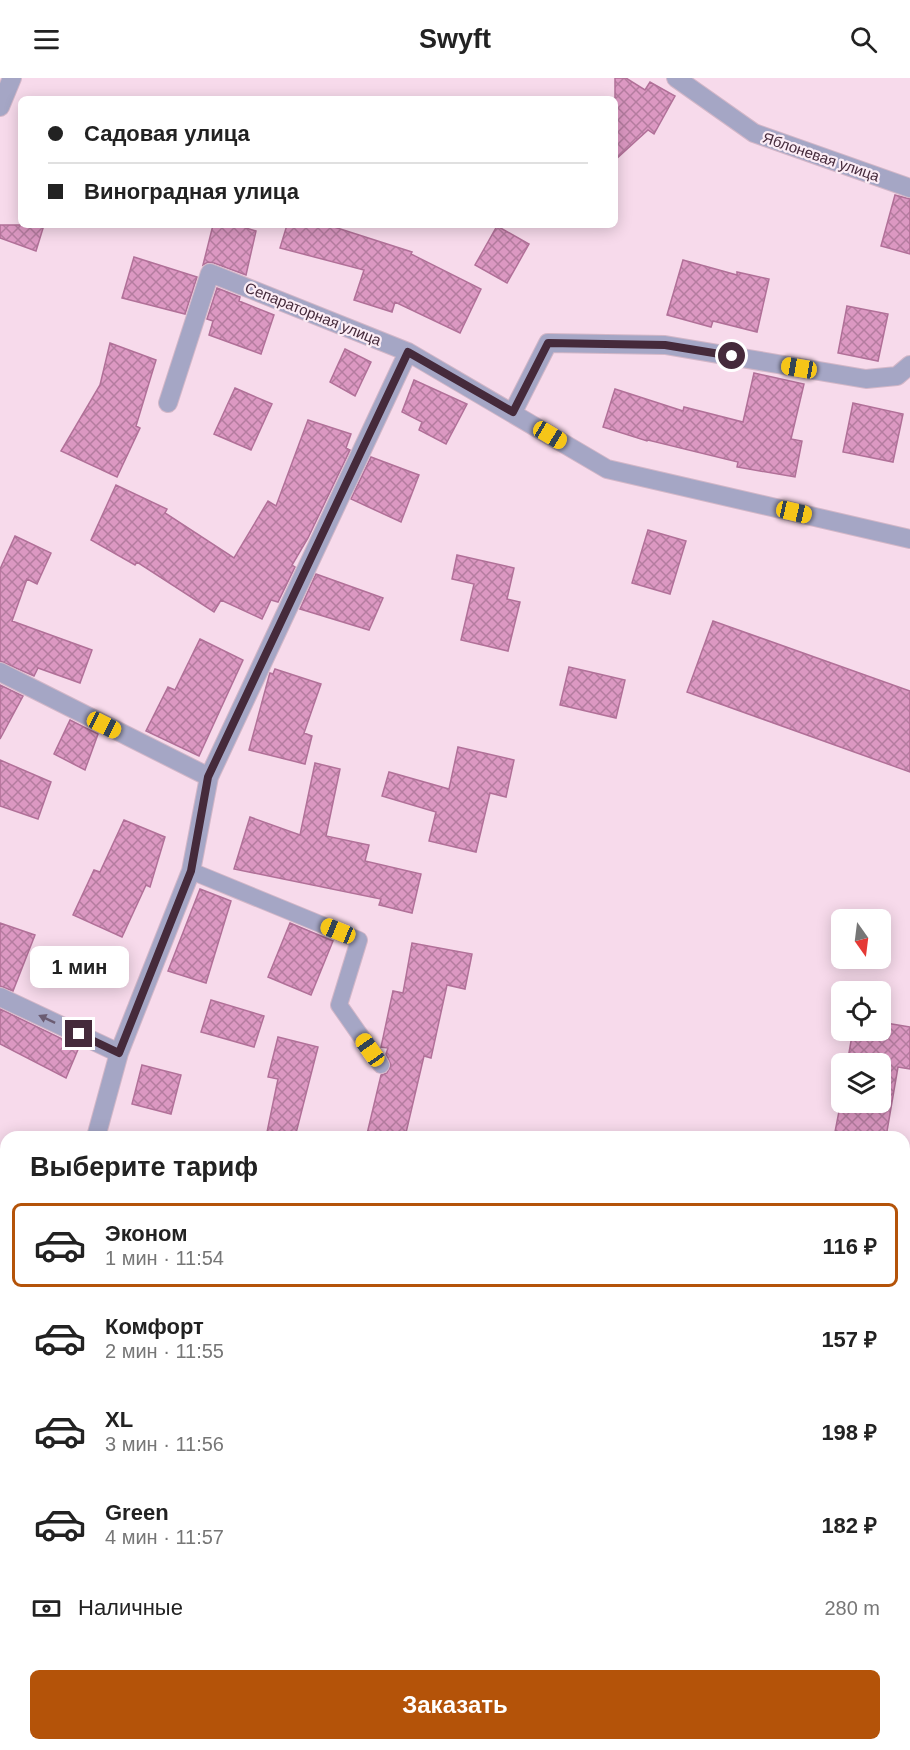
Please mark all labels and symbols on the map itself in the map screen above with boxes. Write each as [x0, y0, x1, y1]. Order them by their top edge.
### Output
street label: Яблоневая улица [761, 129, 882, 185]
street label: Сепараторная улица [243, 278, 384, 349]
route start [718, 342, 745, 369]
car [780, 356, 818, 380]
car [530, 418, 570, 452]
car [774, 499, 814, 525]
car [84, 709, 124, 741]
north arrow [831, 909, 891, 969]
car [318, 916, 358, 946]
callout: 1 мин [29, 947, 128, 989]
one-way arrow [38, 1014, 55, 1023]
route end [65, 1020, 92, 1047]
car [352, 1030, 388, 1070]

